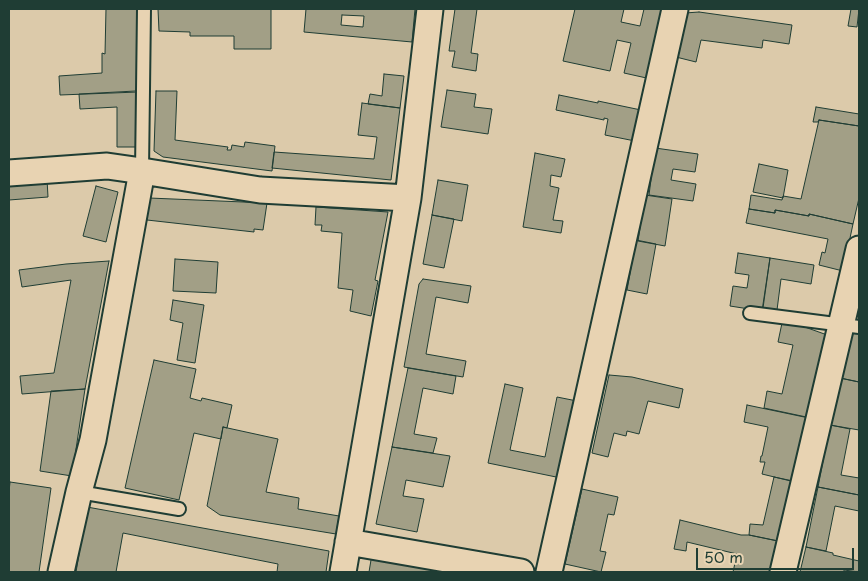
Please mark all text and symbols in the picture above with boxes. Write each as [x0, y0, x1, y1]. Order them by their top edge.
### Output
scale bar [698, 538, 856, 570]
text: 50 m [704, 545, 743, 568]

